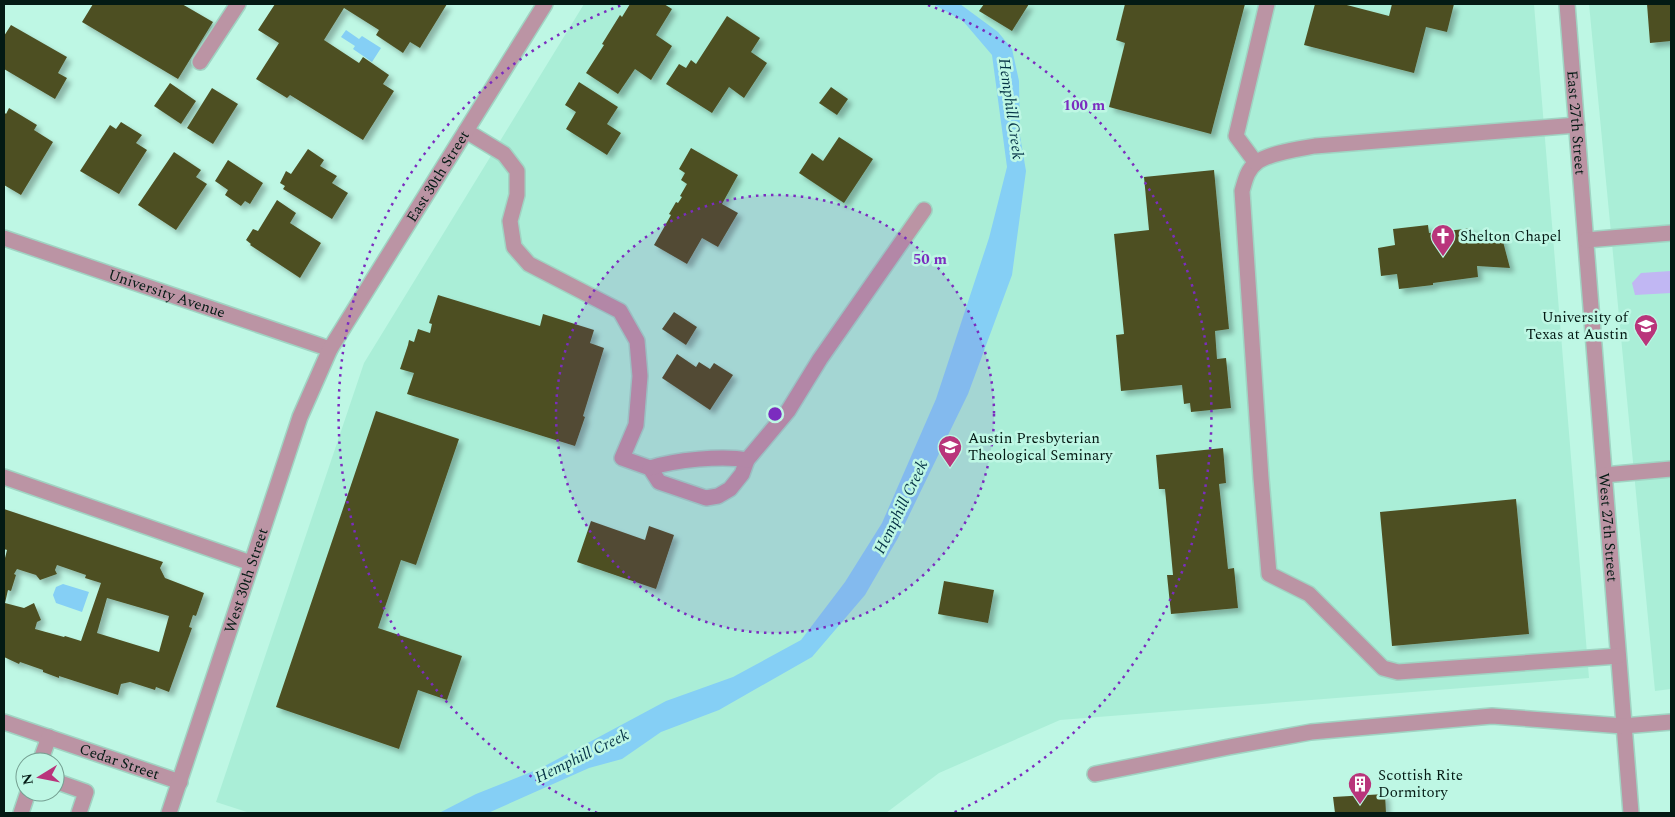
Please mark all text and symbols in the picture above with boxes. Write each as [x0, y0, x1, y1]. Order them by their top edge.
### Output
water label: Hemphill Creek [992, 57, 1030, 162]
street label: East 27th Street [1561, 69, 1592, 176]
text: 100 m [1063, 94, 1106, 117]
street label: East 30th Street [400, 126, 475, 227]
church icon: Shelton Chapel [1430, 223, 1456, 257]
place label: Shelton Chapel [1460, 225, 1561, 248]
text: 50 m [913, 248, 948, 271]
street label: University Avenue [105, 263, 229, 324]
place label: University of Texas at Austin [1526, 306, 1630, 346]
school or university icon: University of Texas at Austin [1633, 313, 1659, 347]
centre of rings [766, 405, 784, 423]
place label: Austin Presbyterian Theological Seminary [968, 427, 1113, 467]
school or university icon: Austin Presbyterian Theological Seminary [937, 434, 963, 468]
water label: Hemphill Creek [868, 455, 934, 558]
street label: West 27th Street [1593, 472, 1624, 583]
street label: West 30th Street [218, 525, 274, 636]
water label: Hemphill Creek [531, 723, 634, 789]
street label: Cedar Street [76, 737, 162, 786]
north arrow [15, 752, 65, 802]
place label: Scottish Rite Dormitory [1378, 764, 1463, 804]
building icon: Scottish Rite Dormitory [1347, 771, 1373, 805]
text: N [16, 772, 39, 787]

